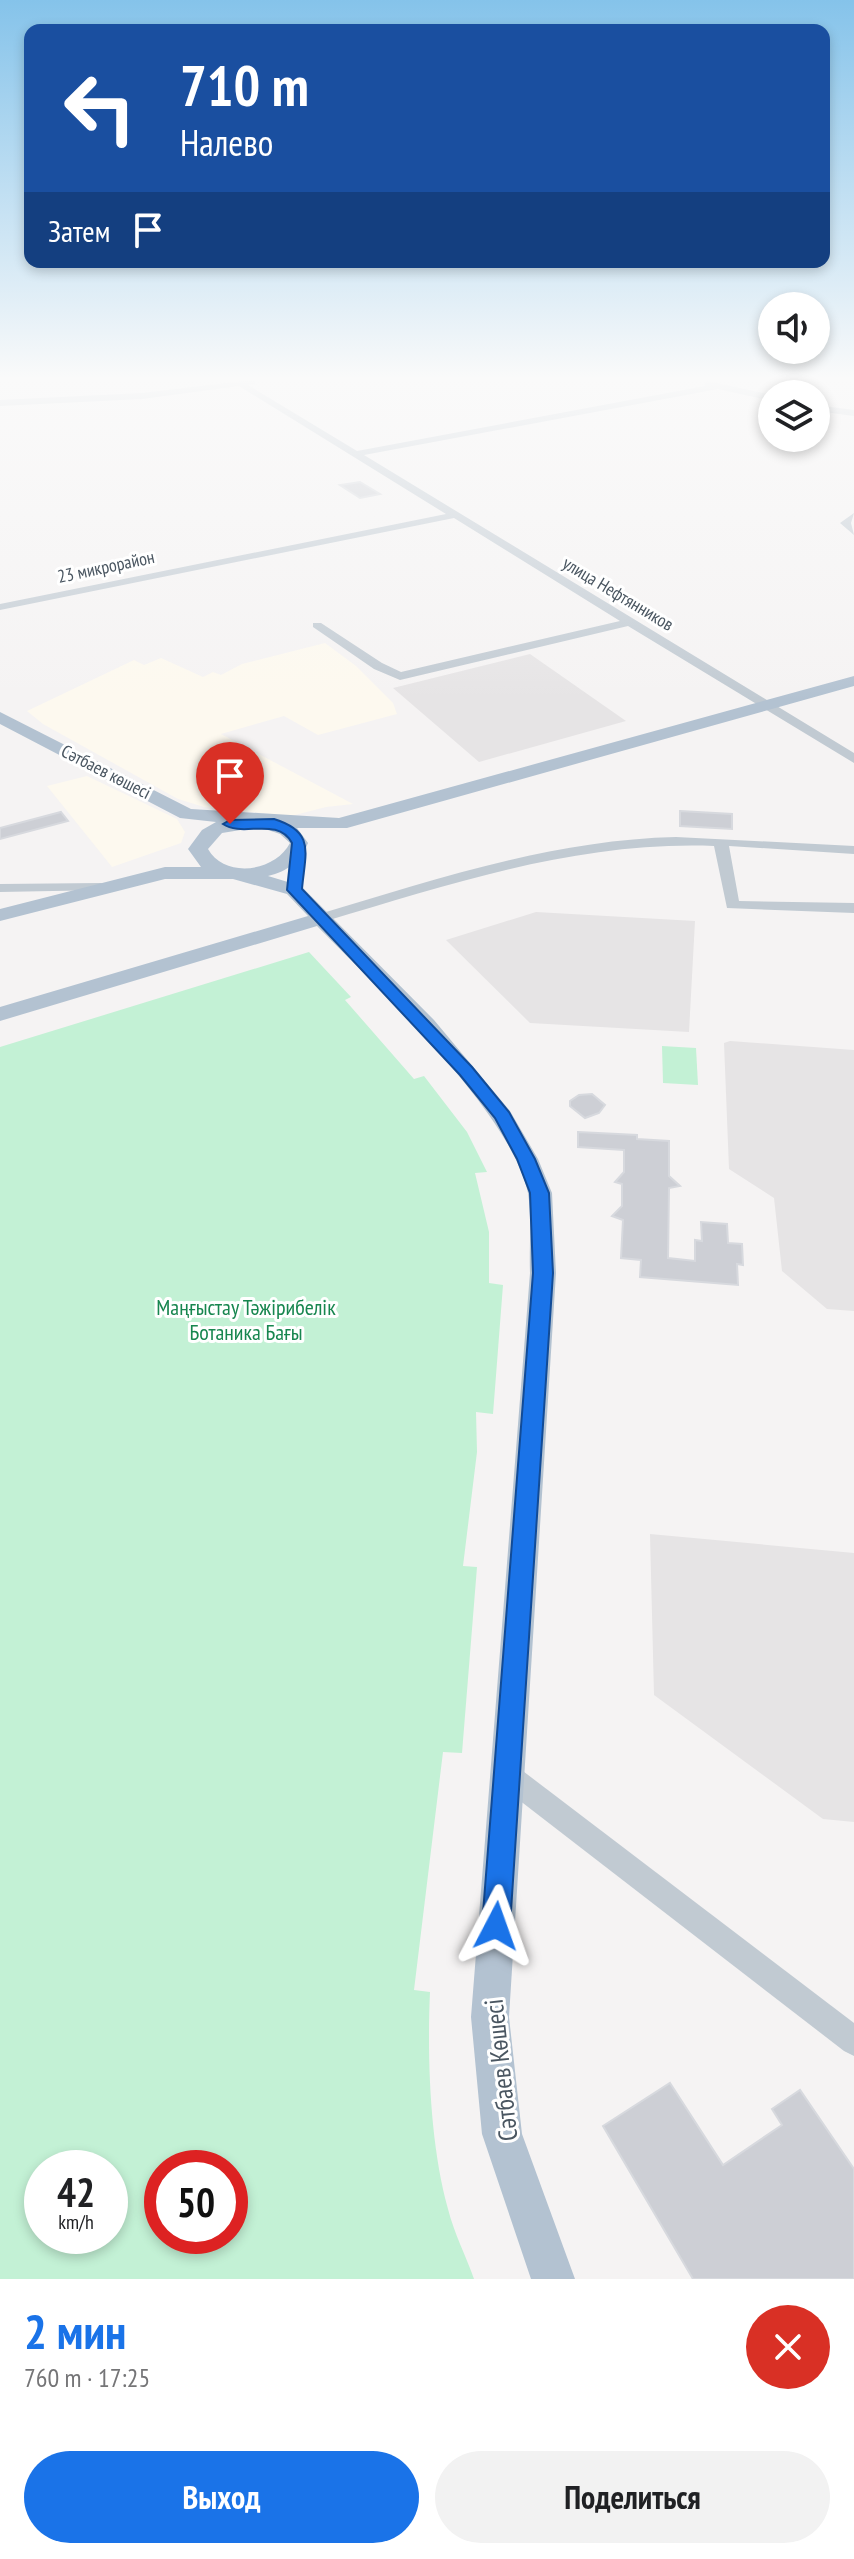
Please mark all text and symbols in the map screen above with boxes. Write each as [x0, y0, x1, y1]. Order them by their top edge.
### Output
text: 710 m [180, 49, 309, 121]
icon: left [48, 56, 152, 160]
text: Налево [180, 119, 273, 166]
icon: arrive [126, 208, 170, 252]
text: Затем [48, 211, 110, 250]
map controls [758, 292, 830, 452]
button: sound [758, 292, 830, 364]
button: layers [758, 380, 830, 452]
street label: 23 микрорайон [55, 545, 156, 588]
street label: улица Нефтянников [559, 551, 678, 636]
street label: Сәтбаев көшесі [58, 739, 155, 804]
pin [196, 742, 264, 824]
icon: arrive [208, 754, 252, 798]
park label: Маңғыстау Тәжірибелік Ботаника Бағы [156, 1293, 336, 1346]
position arrow [454, 1884, 538, 1968]
street label: Сәтбаев Көшесі [477, 1997, 524, 2143]
speed limit sign: 50 [144, 2150, 248, 2254]
text: 42 [57, 2166, 95, 2218]
text: km/h [58, 2209, 94, 2235]
text: 2 мин [24, 2300, 126, 2362]
button: close [746, 2305, 830, 2389]
text: 760 m · 17:25 [24, 2361, 150, 2394]
button: Выход [24, 2451, 419, 2543]
button: Поделиться [435, 2451, 830, 2543]

